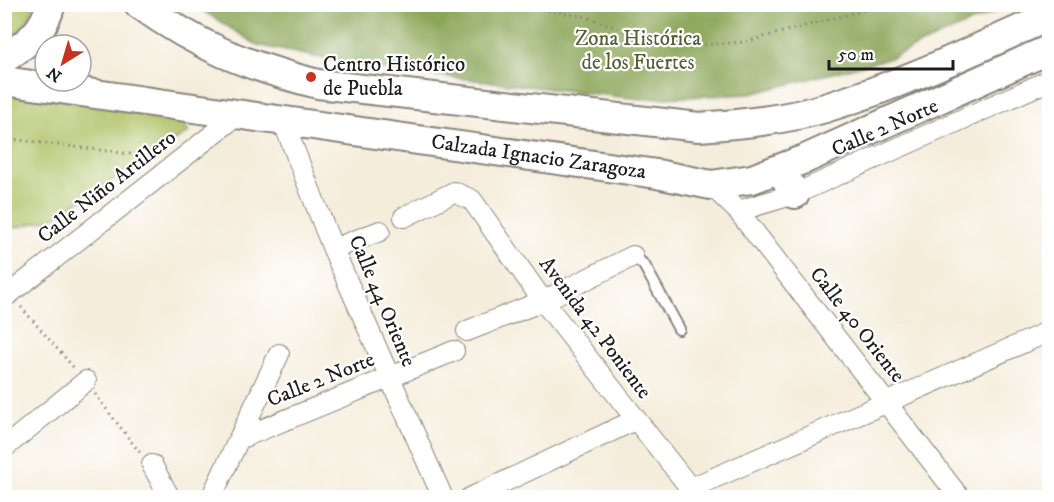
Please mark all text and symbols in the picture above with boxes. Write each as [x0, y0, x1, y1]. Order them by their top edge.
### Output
park label: Zona Histórica de los Fuertes [575, 26, 701, 76]
north arrow [33, 33, 93, 93]
scale bar [829, 33, 954, 71]
text: 50 m [838, 44, 874, 66]
place label: Centro Histórico de Puebla [323, 52, 465, 102]
text: N [43, 62, 66, 86]
marker: Centro Histórico de Puebla [304, 70, 318, 84]
street label: Calle 2 Norte [828, 93, 942, 163]
street label: Calle Niño Artillero [32, 125, 182, 249]
street label: Calzada Ignacio Zaragoza [429, 129, 648, 185]
street label: Calle 44 Oriente [343, 231, 422, 371]
street label: Avenida 42 Poniente [533, 252, 657, 405]
street label: Calle 40 Oriente [804, 262, 910, 388]
street label: Calle 2 Norte [263, 347, 379, 413]

